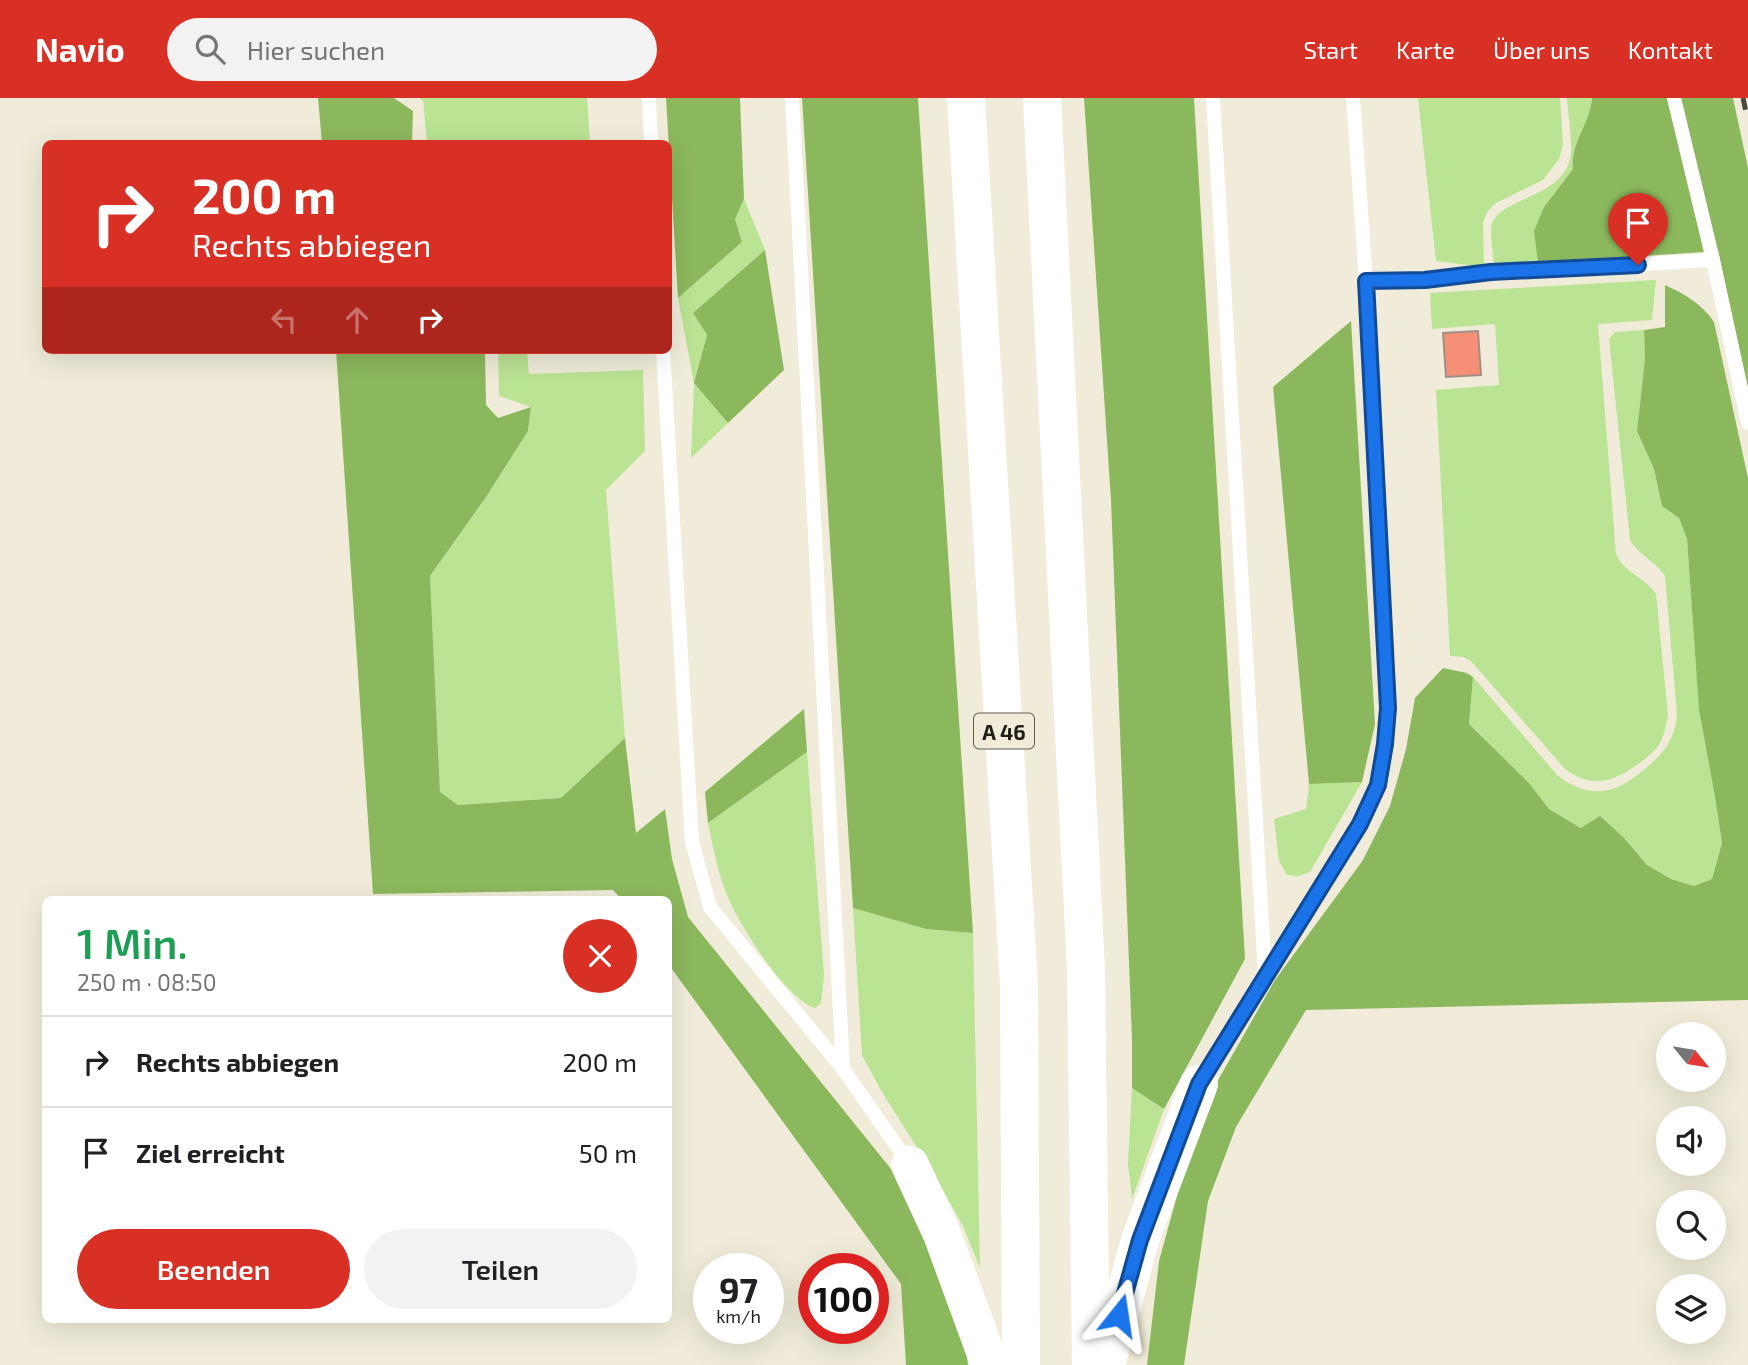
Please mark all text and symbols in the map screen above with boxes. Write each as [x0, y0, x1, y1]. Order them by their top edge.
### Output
search box [167, 18, 657, 81]
text: Navio [35, 29, 125, 69]
icon: search [191, 30, 229, 68]
text: Hier suchen [247, 34, 385, 65]
text: Start [1304, 35, 1358, 64]
text: Karte [1396, 35, 1455, 64]
text: Über uns [1493, 35, 1590, 64]
text: Kontakt [1628, 35, 1713, 64]
text: 200 m [192, 165, 336, 224]
icon: right [77, 168, 168, 259]
pin [1608, 193, 1668, 265]
icon: arrive [1619, 204, 1657, 242]
text: Rechts abbiegen [192, 225, 431, 263]
icon: left [265, 301, 303, 339]
icon: ahead [338, 301, 376, 339]
icon: right [411, 301, 449, 339]
road number: A 46 [974, 714, 1034, 748]
text: 1 Min. [77, 917, 188, 967]
button: close [563, 919, 637, 993]
text: 250 m · 08:50 [77, 968, 217, 996]
north arrow [1656, 1022, 1726, 1092]
map controls [1656, 1022, 1726, 1344]
icon: right [77, 1043, 115, 1081]
text: Rechts abbiegen [136, 1046, 339, 1077]
text: 200 m [562, 1046, 637, 1077]
button: sound [1656, 1106, 1726, 1176]
icon: arrive [77, 1134, 115, 1172]
text: Ziel erreicht [136, 1137, 285, 1168]
text: 50 m [579, 1137, 637, 1168]
button: search [1656, 1190, 1726, 1260]
button: Beenden [77, 1229, 350, 1309]
button: Teilen [364, 1229, 637, 1309]
speed limit sign: 100 [798, 1253, 889, 1344]
text: 97 [719, 1268, 758, 1310]
button: layers [1656, 1274, 1726, 1344]
position arrow [1082, 1278, 1156, 1352]
text: km/h [716, 1305, 761, 1327]

